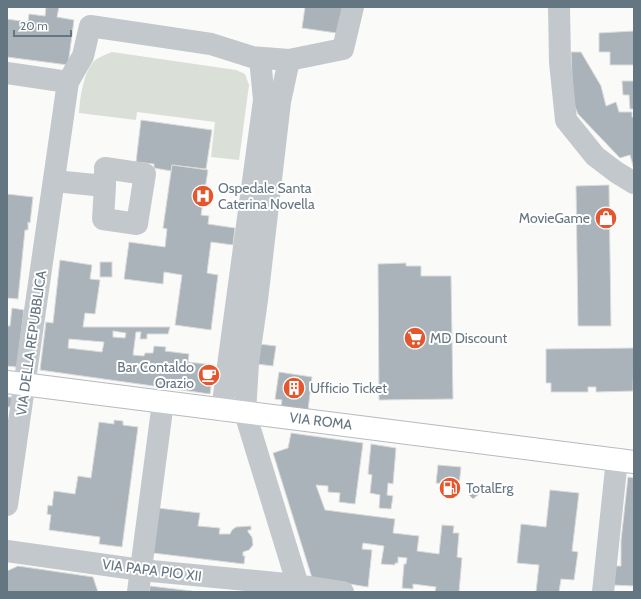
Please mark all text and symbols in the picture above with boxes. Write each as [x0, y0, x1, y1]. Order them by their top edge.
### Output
scale bar [14, 12, 71, 38]
text: 20 m [20, 18, 48, 33]
place label: Ospedale Santa Caterina Novella [218, 179, 315, 213]
hospital icon: Ospedale Santa Caterina Novella [190, 183, 216, 209]
shop icon: MovieGame [593, 205, 619, 231]
place label: MovieGame [519, 209, 590, 227]
street label: VIA DELLA REPUBBLICA [12, 269, 50, 417]
supermarket icon: MD Discount [402, 325, 428, 351]
place label: MD Discount [430, 329, 507, 347]
place label: Bar Contaldo Orazio [117, 358, 194, 392]
cafe icon: Bar Contaldo Orazio [196, 362, 222, 388]
building icon: Ufficio Ticket [281, 375, 307, 401]
place label: Ufficio Ticket [310, 379, 387, 397]
street label: VIA ROMA [289, 408, 354, 434]
fuel station icon: TotalErg [437, 475, 463, 501]
place label: TotalErg [466, 479, 514, 497]
street label: VIA PAPA PIO XII [101, 555, 203, 585]

